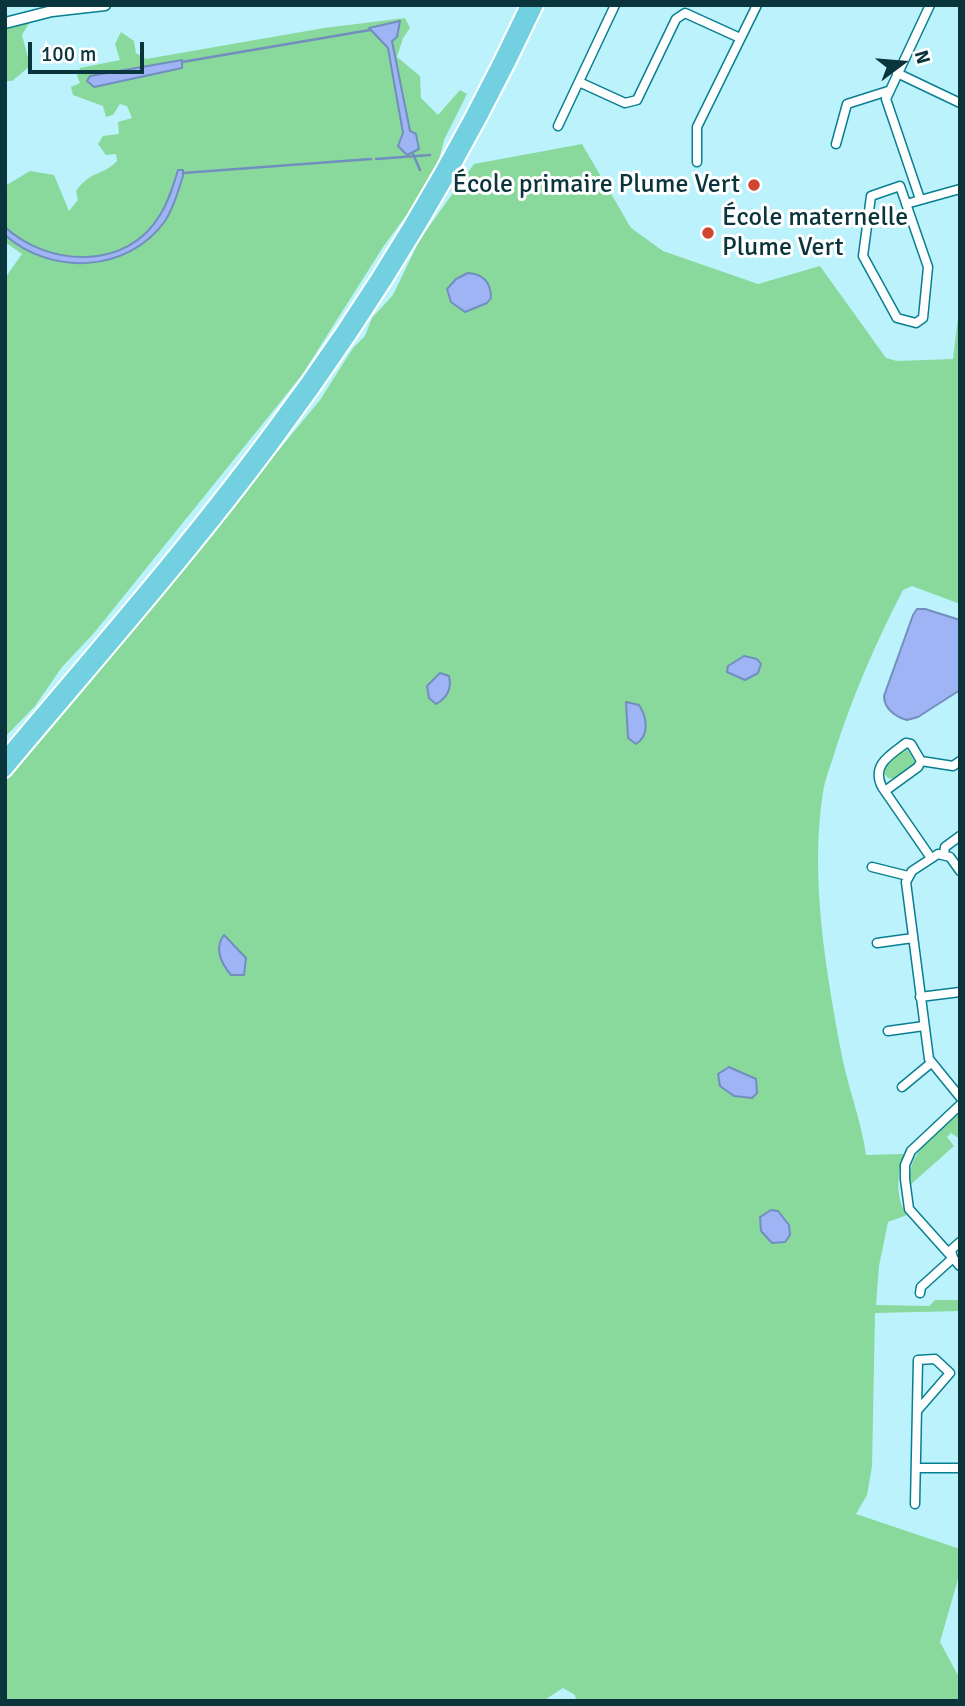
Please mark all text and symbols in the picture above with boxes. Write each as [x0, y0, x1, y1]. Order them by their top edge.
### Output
scale bar [32, 28, 147, 72]
north arrow [867, 28, 937, 98]
text: 100 m [41, 41, 96, 67]
text: N [909, 48, 936, 67]
place label: École primaire Plume Vert [453, 169, 740, 201]
marker: École primaire Plume Vert [746, 177, 762, 193]
place label: École maternelle Plume Vert [722, 202, 908, 264]
marker: École maternelle Plume Vert [700, 225, 716, 241]

